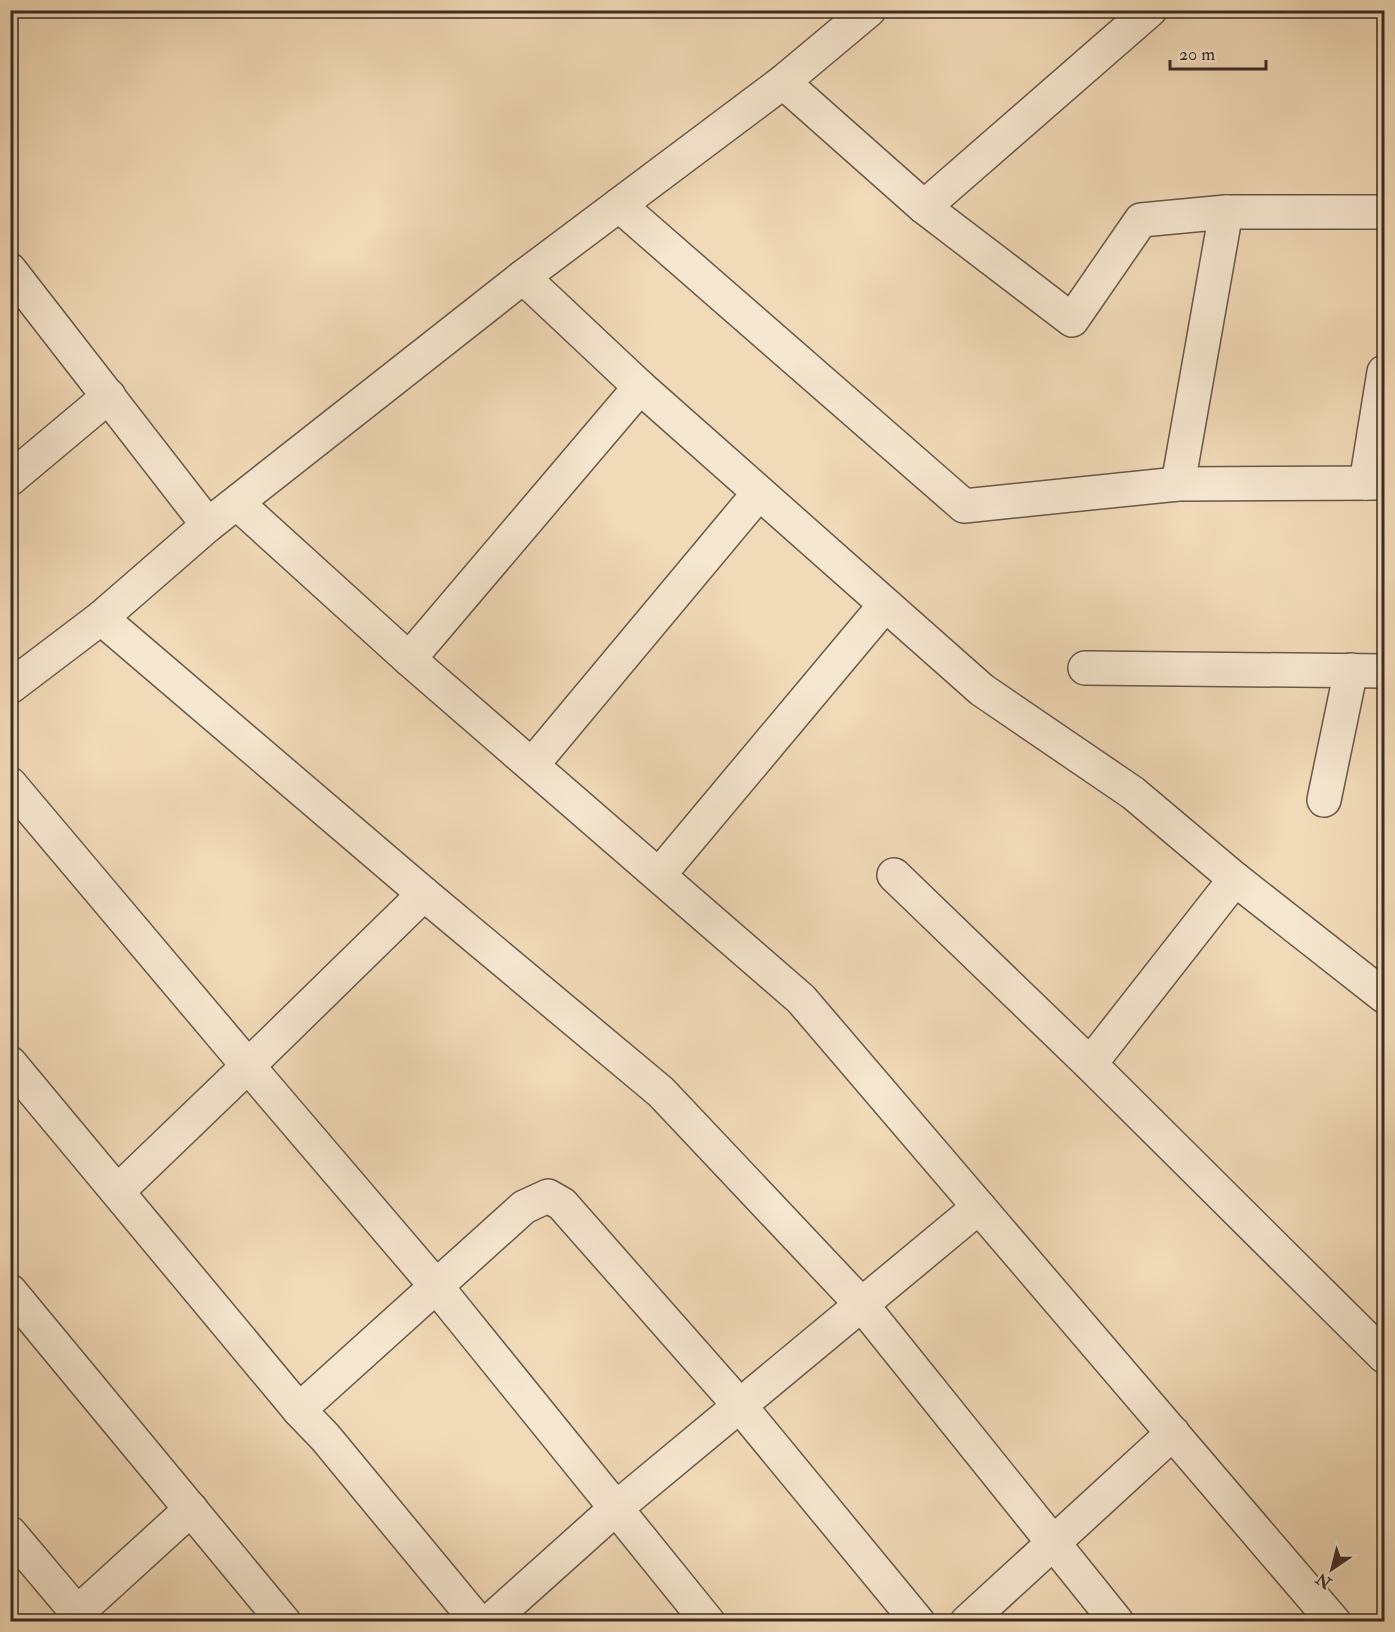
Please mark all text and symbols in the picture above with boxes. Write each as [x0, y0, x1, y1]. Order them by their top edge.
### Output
scale bar [1170, 33, 1266, 71]
text: 20 m [1179, 43, 1215, 66]
north arrow [1302, 1539, 1362, 1599]
text: N [1312, 1568, 1336, 1593]

